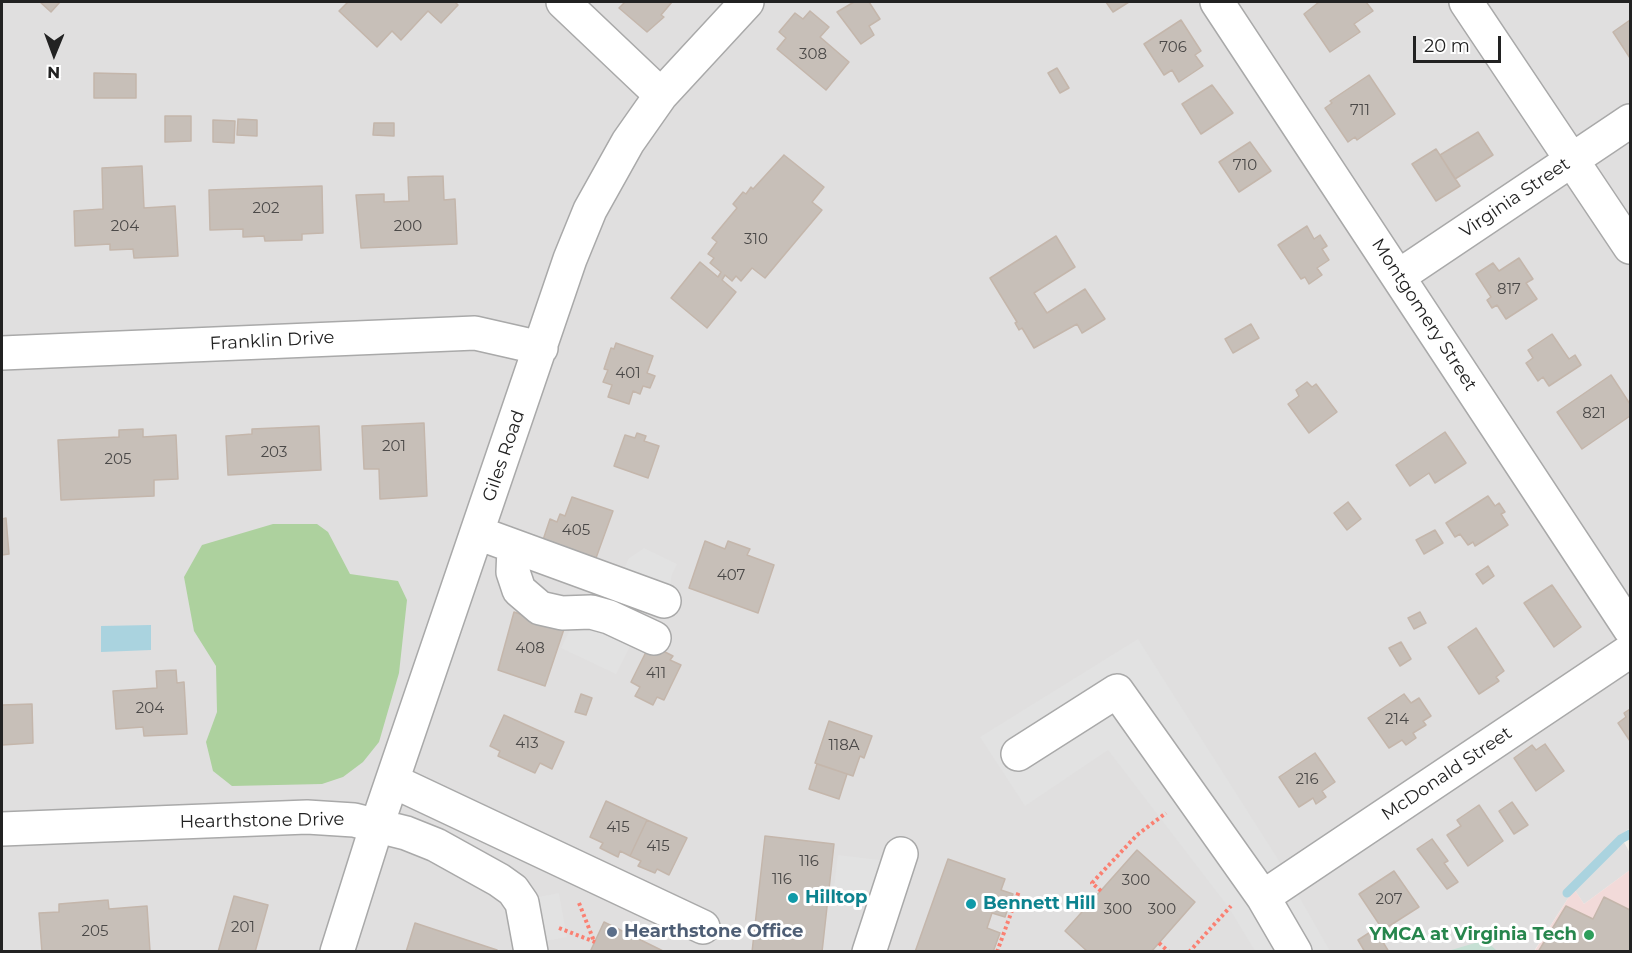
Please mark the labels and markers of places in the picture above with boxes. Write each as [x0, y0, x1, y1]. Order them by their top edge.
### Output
place label: Hilltop [805, 887, 868, 909]
marker: Hilltop [786, 891, 800, 905]
place label: Bennett Hill [983, 893, 1096, 915]
marker: Bennett Hill [964, 897, 978, 911]
place label: Hearthstone Office [624, 921, 803, 943]
place label: YMCA at Virginia Tech [1369, 924, 1577, 946]
marker: Hearthstone Office [605, 925, 619, 939]
marker: YMCA at Virginia Tech [1582, 928, 1596, 942]

